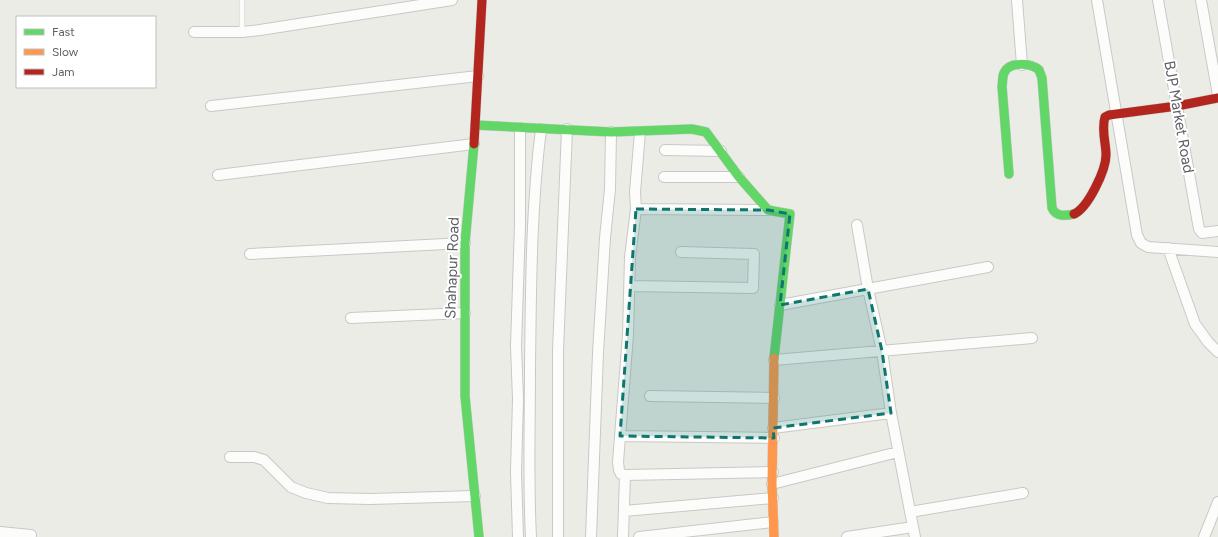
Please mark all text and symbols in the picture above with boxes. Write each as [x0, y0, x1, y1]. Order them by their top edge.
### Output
legend [16, 16, 156, 88]
text: Fast [52, 25, 75, 39]
text: Slow [52, 45, 79, 59]
street label: BJP Market Road [1160, 59, 1198, 175]
text: Jam [52, 65, 75, 79]
street label: Shahapur Road [441, 217, 463, 319]

